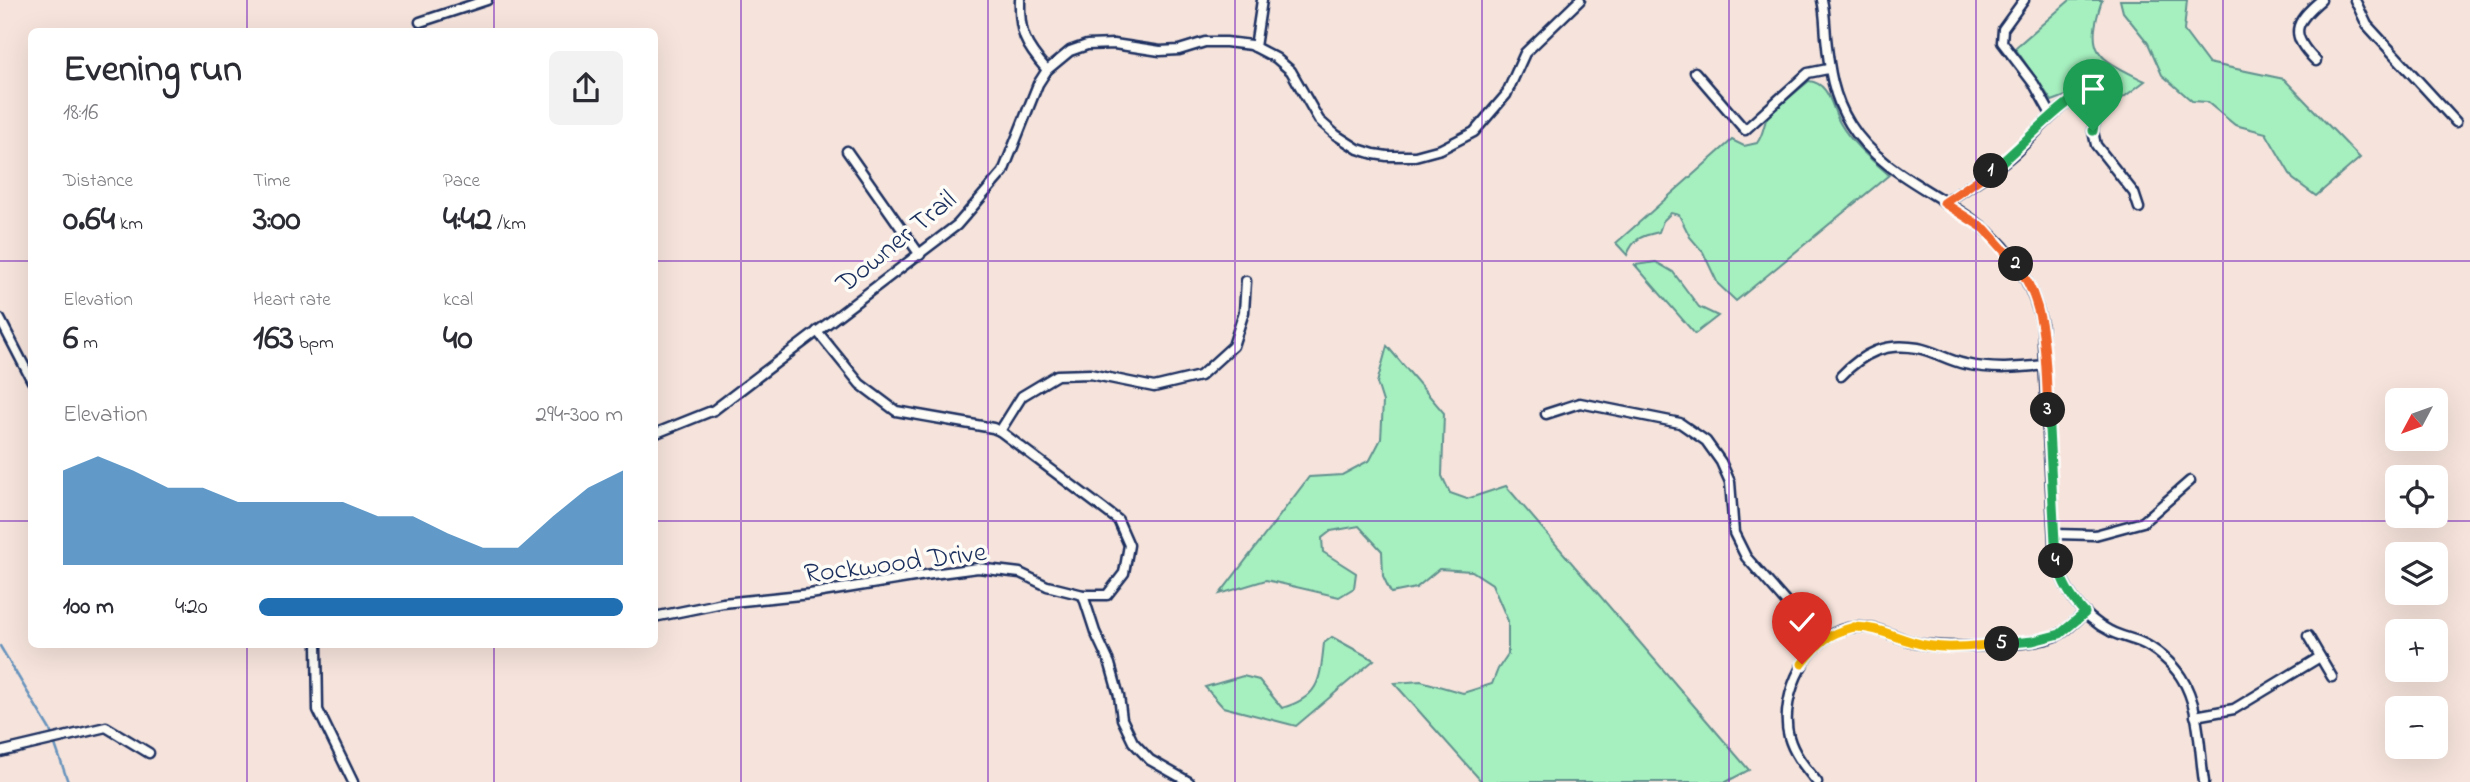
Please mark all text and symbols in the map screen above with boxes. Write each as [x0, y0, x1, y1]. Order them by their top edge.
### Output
text: Evening run [63, 43, 242, 99]
button: share [549, 51, 623, 125]
pin [2063, 59, 2123, 131]
icon: arrive [2074, 70, 2112, 108]
text: 18:16 [63, 97, 98, 130]
pin: 1 [1974, 154, 2008, 188]
text: 1 [1987, 157, 1994, 184]
text: Distance [63, 168, 133, 195]
text: Time [253, 168, 291, 195]
text: Pace [443, 168, 480, 195]
street label: Downer Trail [827, 181, 966, 305]
text: 0.64 [63, 195, 115, 246]
text: 3:00 [253, 195, 301, 246]
text: 4:42 [443, 195, 492, 246]
text: km [115, 211, 143, 238]
text: /km [492, 211, 526, 238]
pin: 2 [1998, 246, 2034, 282]
text: 2 [2011, 250, 2020, 277]
text: Elevation [63, 287, 133, 314]
text: Heart rate [253, 287, 331, 314]
text: kcal [443, 287, 473, 314]
text: 6 [63, 314, 78, 365]
text: 163 [253, 314, 294, 365]
text: 40 [443, 314, 473, 365]
text: m [78, 330, 98, 357]
text: bpm [294, 330, 334, 357]
north arrow [2385, 388, 2448, 452]
map controls [2385, 388, 2448, 759]
pin: 3 [2030, 392, 2066, 428]
text: 3 [2044, 396, 2051, 423]
text: Elevation [63, 399, 148, 432]
text: 294–300 m [536, 399, 623, 432]
button: locate [2385, 465, 2448, 528]
street label: Rockwood Drive [802, 533, 989, 596]
button: layers [2385, 542, 2448, 605]
pin: 4 [2038, 544, 2074, 578]
text: 4 [2052, 547, 2059, 574]
text: 100 m [63, 591, 114, 624]
text: 4:20 [175, 591, 208, 624]
pin [1772, 592, 1832, 664]
icon: check [1783, 603, 1821, 641]
button: + [2385, 619, 2448, 682]
pin: 5 [1984, 626, 2020, 662]
text: 5 [1996, 630, 2007, 657]
button: − [2385, 696, 2448, 759]

